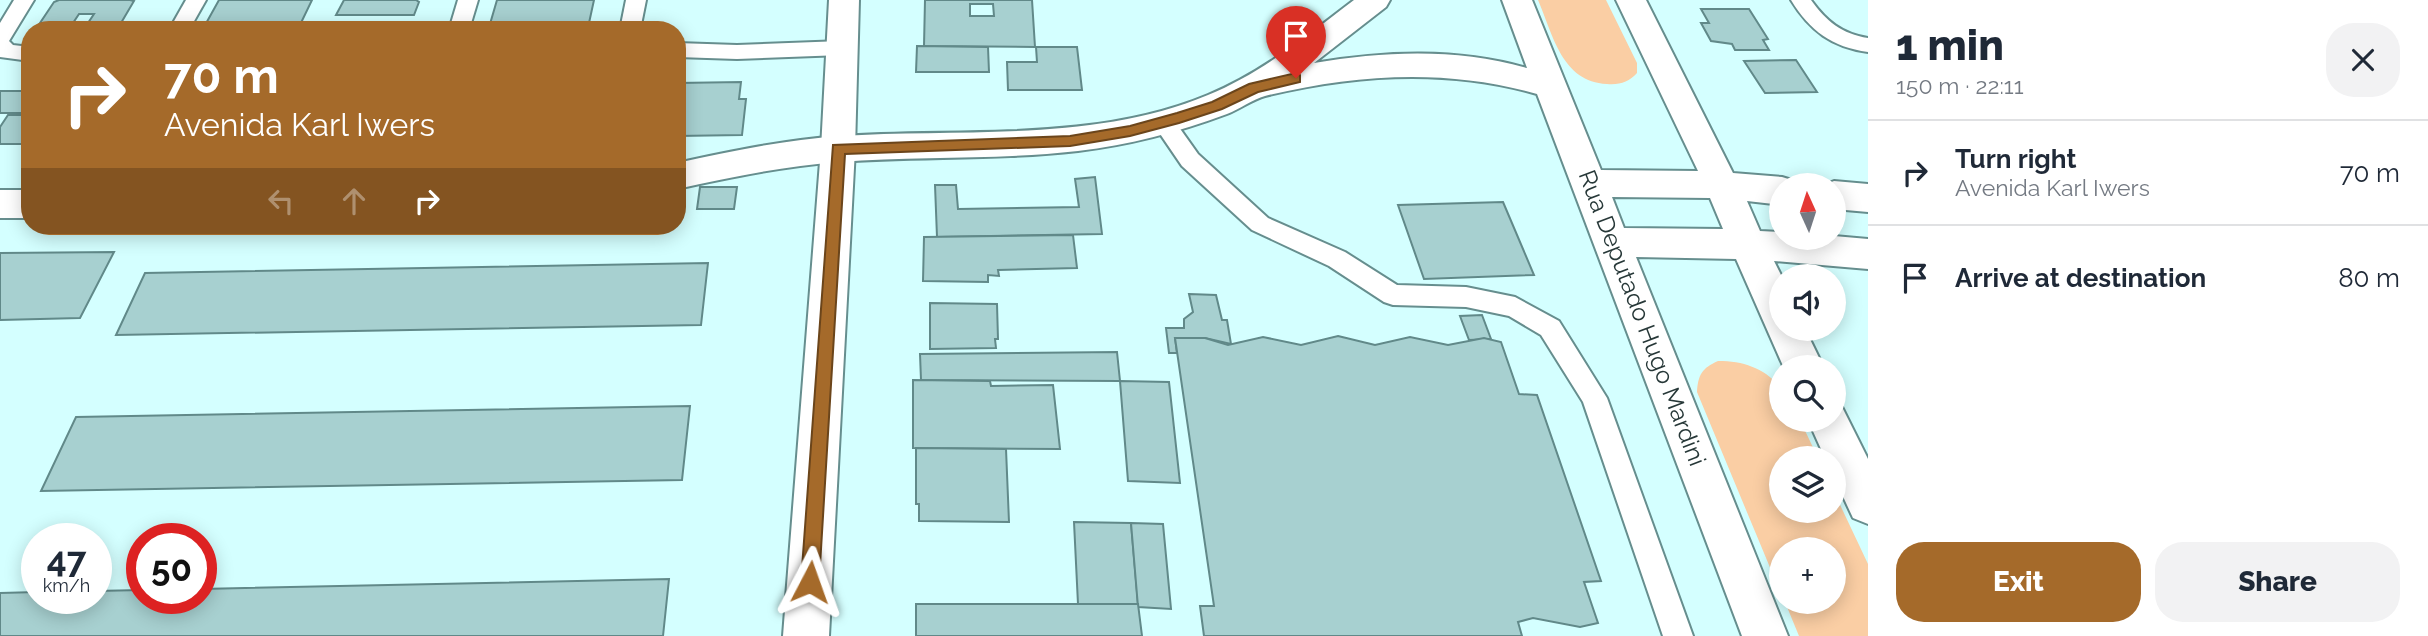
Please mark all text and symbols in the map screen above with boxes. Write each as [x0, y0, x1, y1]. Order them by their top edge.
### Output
pin [1266, 6, 1326, 78]
icon: arrive [1277, 17, 1315, 55]
text: 1 min [1896, 21, 2004, 70]
button: close [2326, 23, 2400, 97]
text: 70 m [164, 47, 279, 104]
icon: right [49, 49, 140, 140]
text: 150 m · 22:11 [1896, 72, 2024, 99]
text: Avenida Karl Iwers [164, 106, 435, 143]
text: Turn right [1955, 144, 2076, 174]
icon: right [1896, 154, 1934, 192]
text: 70 m [2340, 158, 2400, 188]
street label: Rua Deputado Hugo Mardini [1573, 166, 1712, 470]
north arrow [1769, 173, 1846, 250]
map controls [1769, 173, 1846, 614]
text: Avenida Karl Iwers [1955, 174, 2150, 201]
icon: left [262, 182, 300, 220]
icon: ahead [335, 182, 373, 220]
icon: right [408, 182, 446, 220]
icon: arrive [1896, 259, 1934, 297]
text: Arrive at destination [1955, 263, 2206, 293]
text: 80 m [2338, 263, 2400, 293]
button: sound [1769, 264, 1846, 341]
button: search [1769, 355, 1846, 432]
button: layers [1769, 446, 1846, 523]
speed limit sign: 50 [126, 523, 217, 614]
button: + [1769, 537, 1846, 614]
text: 47 [47, 539, 86, 580]
button: Exit [1896, 542, 2141, 622]
button: Share [2155, 542, 2400, 622]
position arrow [773, 545, 847, 619]
text: km/h [43, 575, 90, 596]

